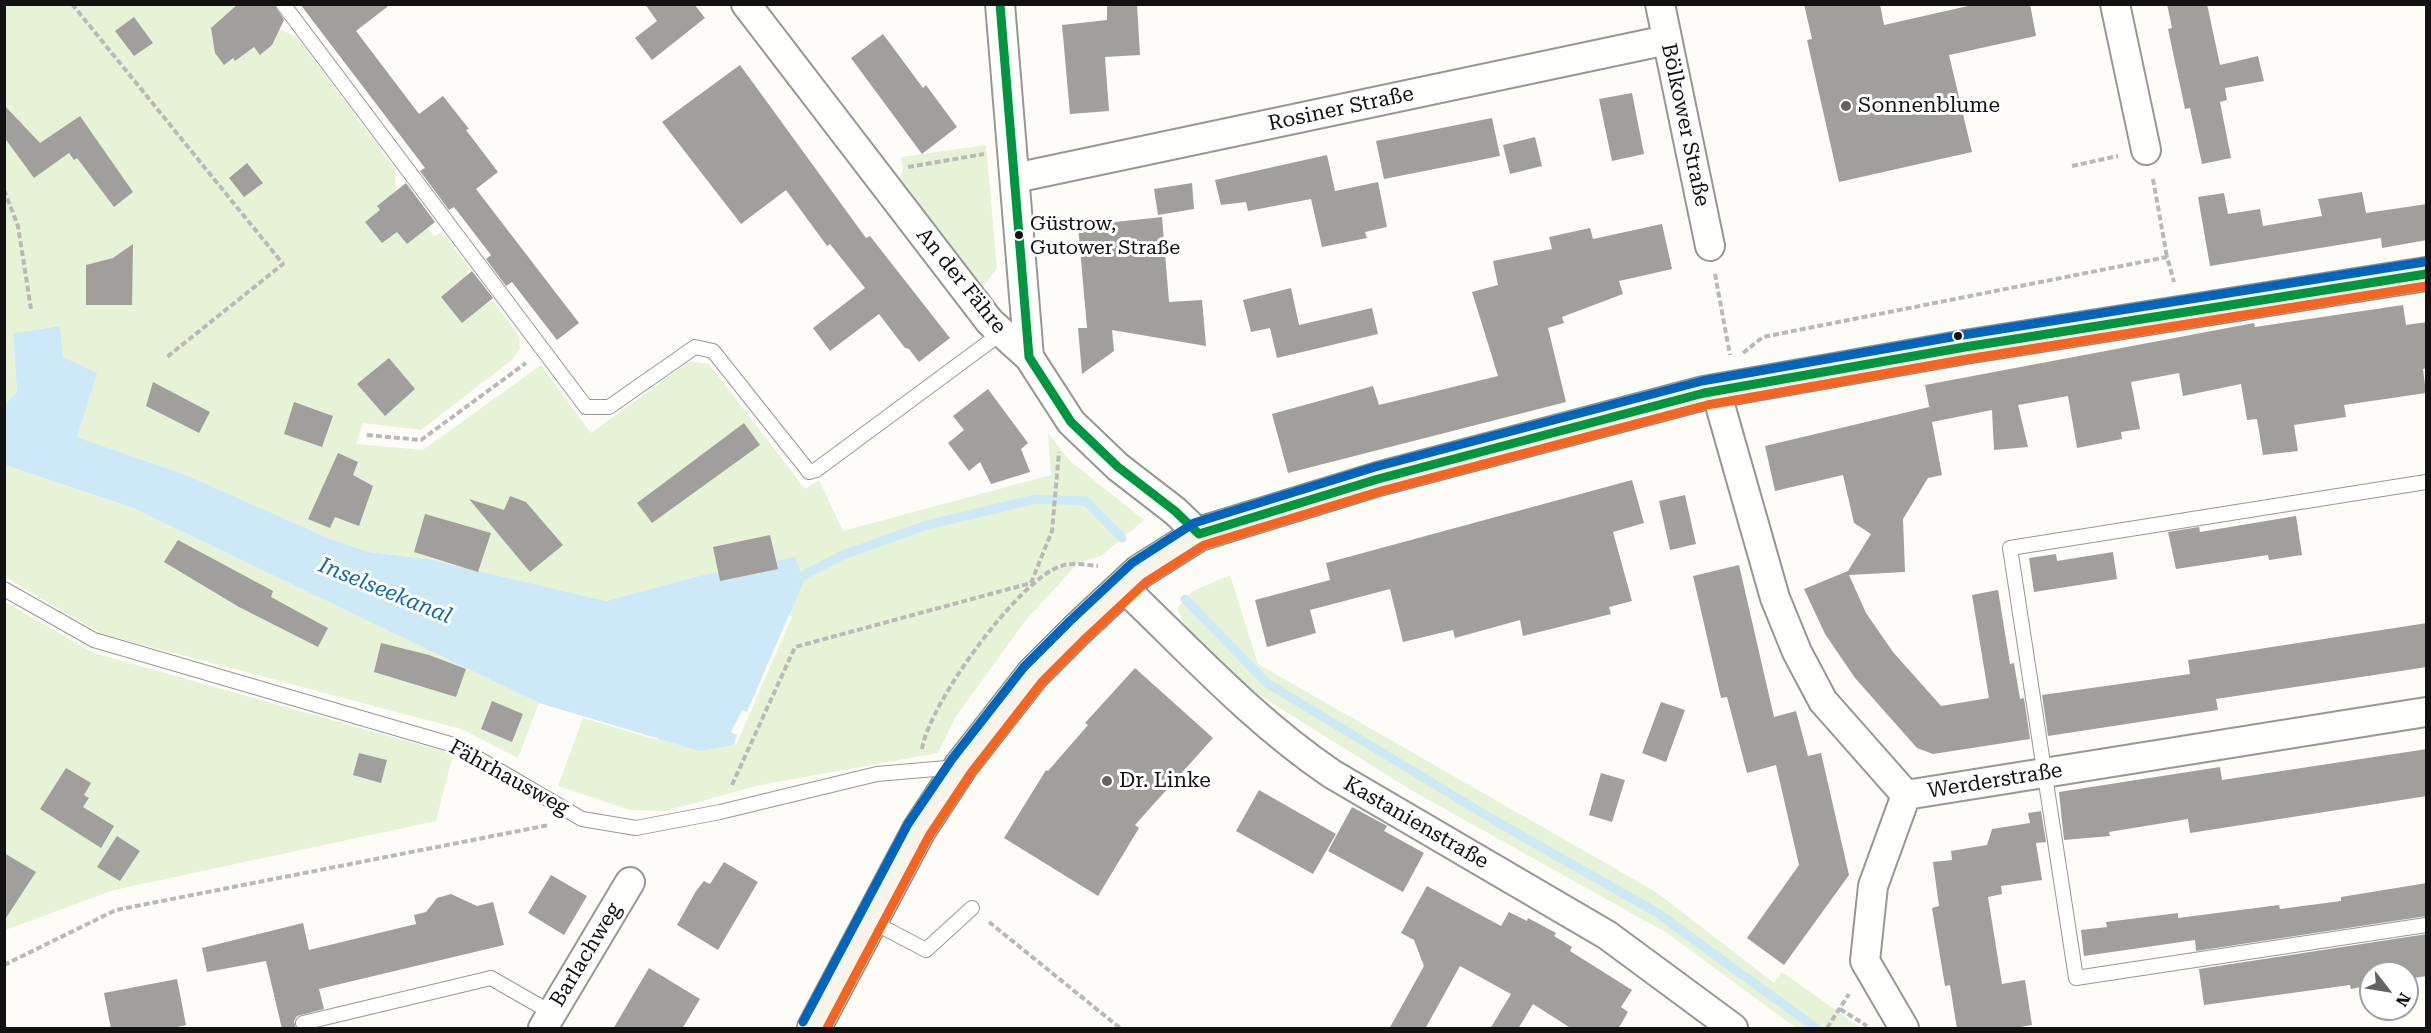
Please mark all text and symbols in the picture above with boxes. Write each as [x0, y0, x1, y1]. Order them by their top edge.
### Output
street label: Bölkower Straße [1655, 41, 1715, 209]
street label: Rosiner Straße [1266, 81, 1416, 137]
place label: Sonnenblume [1858, 93, 2000, 119]
marker: Sonnenblume [1839, 99, 1853, 113]
place label: Güstrow, Gutower Straße [1030, 212, 1180, 259]
street label: An der Fähre [911, 223, 1011, 339]
marker: Güstrow, Gutower Straße [1013, 229, 1025, 241]
unlabelled marker [1952, 330, 1964, 342]
water label: Inselseekanal [315, 552, 455, 630]
street label: Fährhausweg [445, 735, 573, 821]
street label: Werderstraße [1926, 758, 2064, 804]
place label: Dr. Linke [1119, 768, 1211, 794]
street label: Kastanienstraße [1339, 771, 1493, 875]
marker: Dr. Linke [1100, 774, 1114, 788]
street label: Barlachweg [545, 898, 627, 1012]
north arrow [2359, 961, 2419, 1021]
text: N [2392, 989, 2414, 1010]

